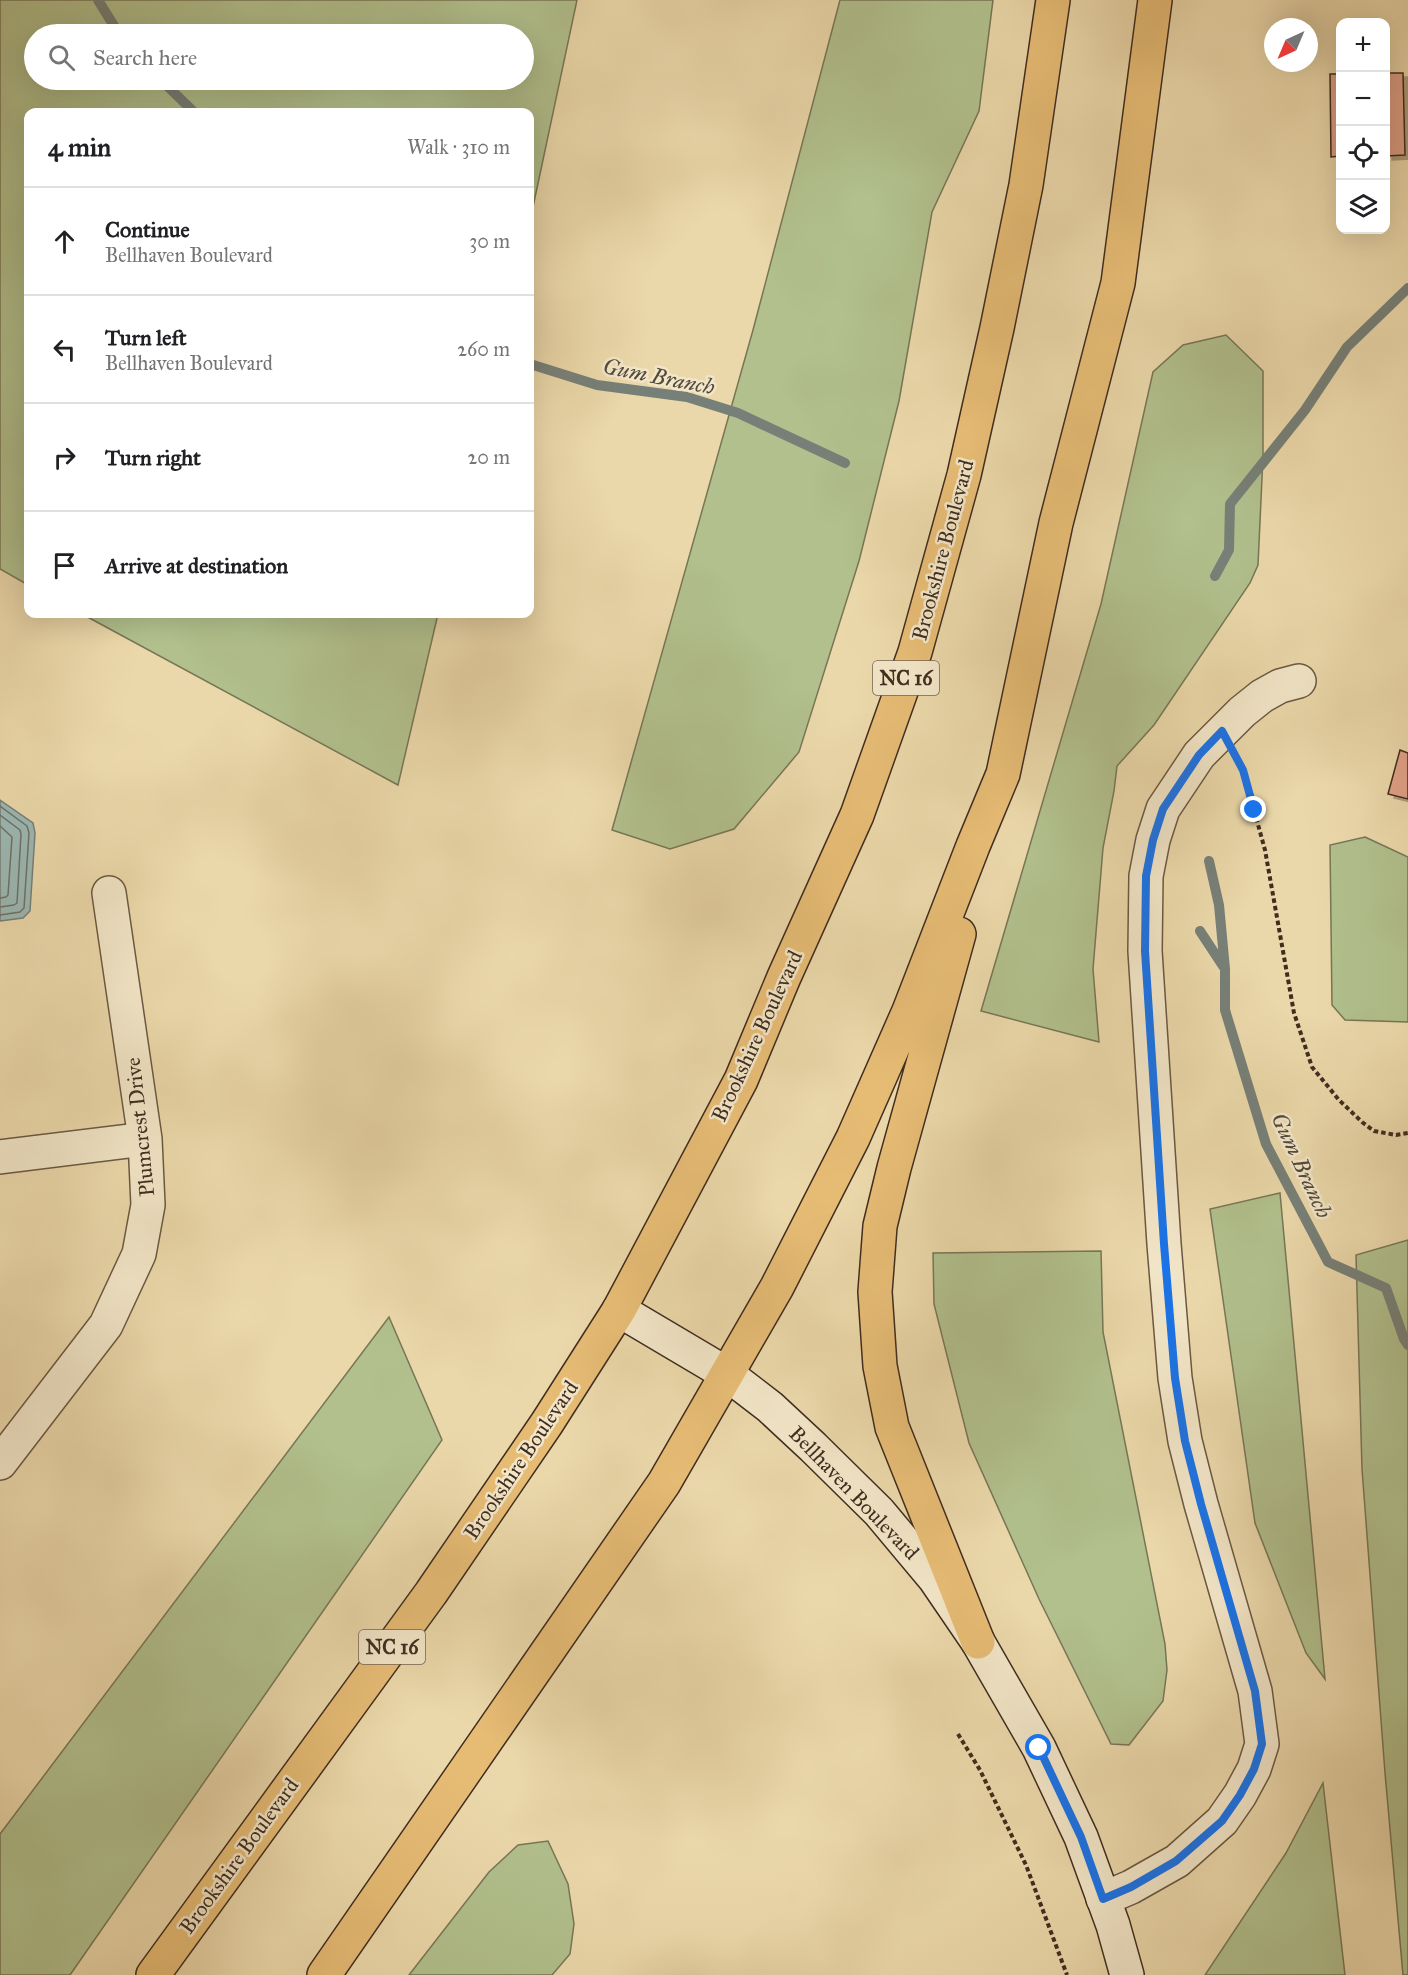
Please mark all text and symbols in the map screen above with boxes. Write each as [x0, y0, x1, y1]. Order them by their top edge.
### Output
north arrow [1264, 18, 1318, 72]
map controls [1336, 18, 1390, 234]
button: + [1336, 18, 1390, 72]
search box [24, 24, 534, 90]
icon: search [45, 41, 78, 74]
text: Search here [93, 44, 197, 71]
button: − [1336, 72, 1390, 126]
button: locate [1336, 126, 1390, 180]
text: 4 min [48, 131, 111, 163]
text: Walk · 310 m [407, 135, 510, 159]
button: layers [1336, 180, 1390, 234]
text: Continue [105, 216, 190, 243]
icon: ahead [48, 225, 81, 258]
text: 30 m [469, 229, 510, 253]
text: Bellhaven Boulevard [105, 243, 273, 267]
text: Turn left [105, 324, 187, 351]
icon: left [48, 333, 81, 366]
text: 260 m [457, 337, 510, 361]
text: Bellhaven Boulevard [105, 351, 273, 375]
water label: Gum Branch [601, 352, 717, 401]
icon: right [48, 441, 81, 474]
text: Turn right [105, 444, 201, 471]
text: 20 m [467, 445, 510, 469]
street label: Brookshire Boulevard [906, 456, 980, 643]
icon: arrive [48, 549, 81, 582]
text: Arrive at destination [105, 552, 288, 579]
road number: NC 16 [873, 661, 939, 695]
route end [1240, 796, 1266, 822]
street label: Brookshire Boulevard [706, 946, 808, 1126]
street label: Plumcrest Drive [120, 1056, 160, 1198]
water label: Gum Branch [1265, 1108, 1338, 1222]
street label: Brookshire Boulevard [458, 1375, 584, 1544]
street label: Bellhaven Boulevard [783, 1421, 925, 1566]
road number: NC 16 [359, 1630, 425, 1664]
route start [1025, 1734, 1051, 1760]
street label: Brookshire Boulevard [174, 1773, 304, 1939]

